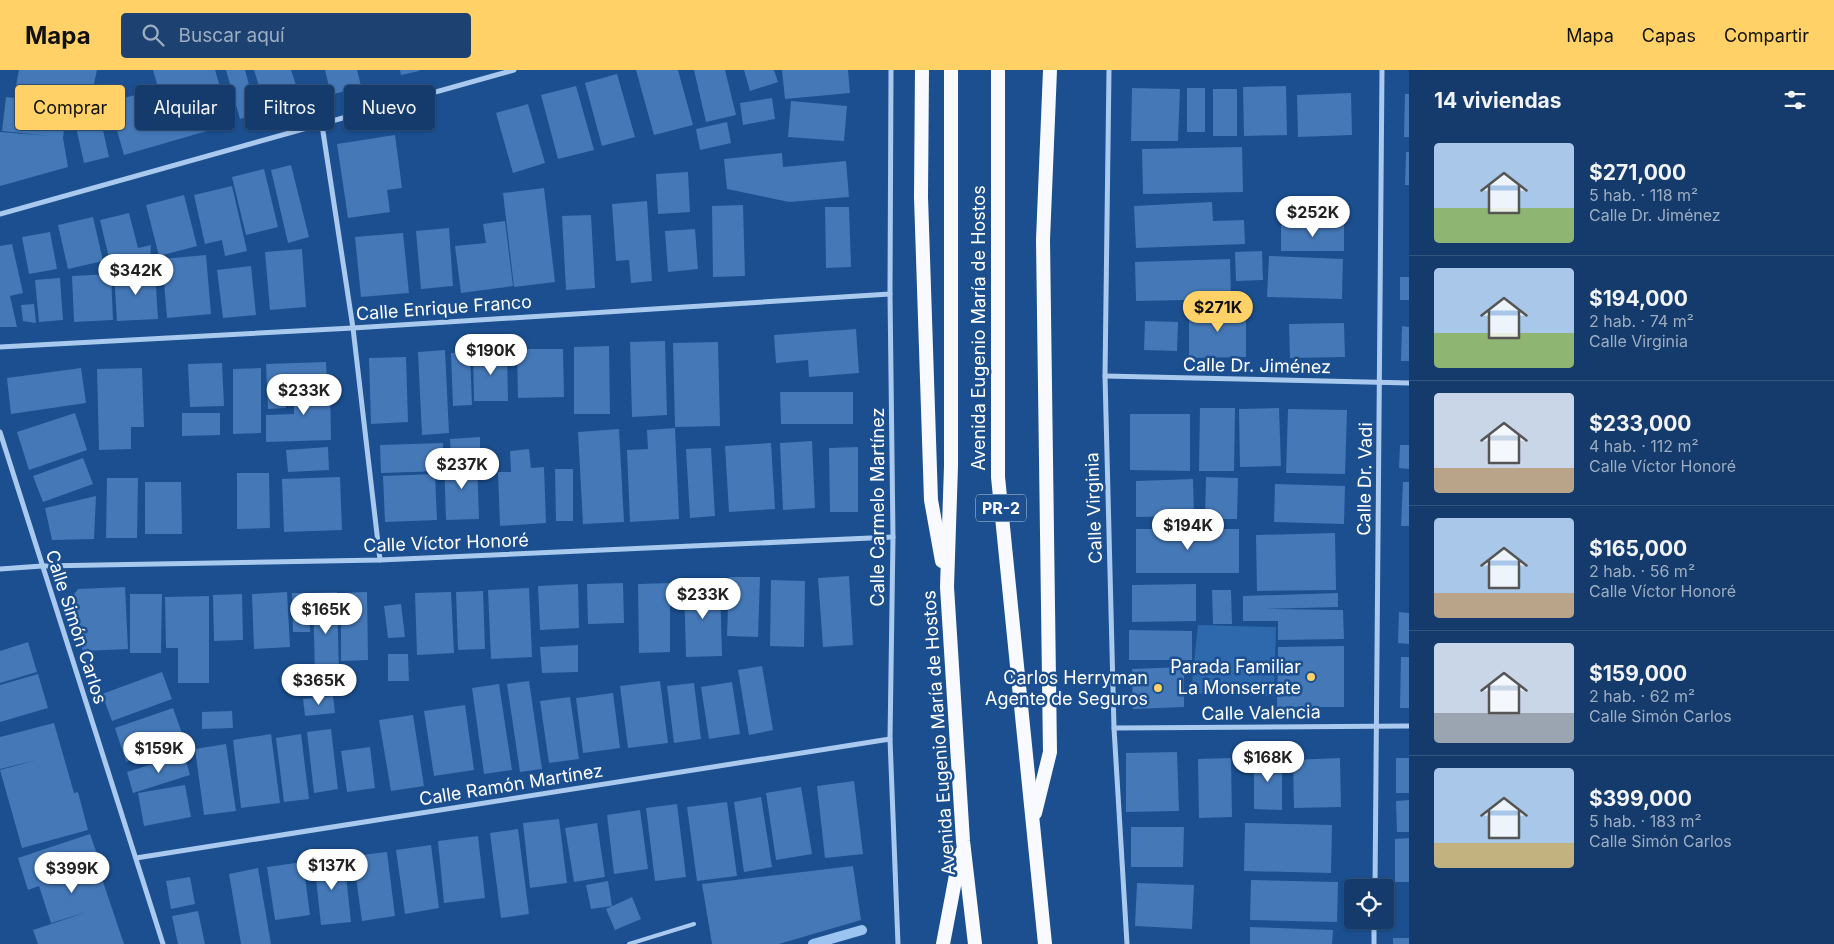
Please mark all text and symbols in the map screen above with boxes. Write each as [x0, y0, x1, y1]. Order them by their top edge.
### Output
search box [121, 13, 471, 58]
text: Mapa [25, 21, 91, 50]
icon: search [139, 21, 167, 49]
text: Buscar aquí [179, 24, 285, 47]
text: Mapa [1566, 25, 1614, 46]
text: Capas [1642, 25, 1696, 46]
text: Compartir [1724, 25, 1809, 46]
chip: Comprar [15, 85, 125, 130]
chip: Alquilar [135, 85, 235, 130]
chip: Filtros [245, 85, 334, 130]
chip: Nuevo [344, 85, 435, 130]
icon: filters [1781, 86, 1809, 114]
text: 14 viviendas [1434, 88, 1562, 113]
text: $271,000 [1589, 160, 1686, 185]
icon: home [1474, 163, 1534, 223]
street label: Avenida Eugenio María de Hostos [968, 185, 989, 471]
text: 5 hab. · 118 m² [1589, 185, 1698, 205]
pin: $252K [1278, 196, 1348, 238]
text: $252K [1287, 202, 1339, 222]
text: Calle Dr. Jiménez [1589, 205, 1721, 225]
pin: $342K [101, 254, 171, 296]
text: $342K [109, 260, 163, 280]
text: $194,000 [1589, 286, 1688, 311]
icon: home [1474, 288, 1534, 348]
pin: $271K [1183, 290, 1253, 333]
street label: Calle Enrique Franco [355, 291, 533, 324]
text: $271K [1194, 297, 1242, 317]
text: 2 hab. · 74 m² [1589, 311, 1694, 331]
text: Calle Virginia [1589, 331, 1688, 351]
pin: $190K [456, 334, 526, 376]
text: $190K [466, 340, 516, 360]
street label: Calle Dr. Jiménez [1183, 354, 1331, 377]
pin: $233K [269, 374, 339, 416]
text: $233K [278, 380, 330, 400]
street label: Calle Carmelo Martínez [867, 408, 888, 606]
text: $233,000 [1589, 411, 1692, 436]
icon: home [1474, 413, 1534, 473]
street label: Calle Dr. Vadi [1353, 422, 1376, 536]
text: 4 hab. · 112 m² [1589, 436, 1699, 456]
pin: $237K [427, 448, 497, 490]
street label: Calle Virginia [1081, 452, 1106, 564]
text: $237K [436, 454, 488, 474]
text: Calle Víctor Honoré [1589, 456, 1736, 476]
road number: PR-2 [976, 494, 1026, 522]
pin: $194K [1153, 508, 1223, 551]
text: $194K [1163, 515, 1213, 535]
street label: Calle Víctor Honoré [363, 529, 529, 556]
text: $165,000 [1589, 536, 1687, 561]
icon: home [1474, 538, 1534, 598]
street label: Calle Simón Carlos [42, 547, 111, 706]
text: 2 hab. · 56 m² [1589, 561, 1695, 581]
pin: $233K [668, 578, 738, 620]
text: Calle Víctor Honoré [1589, 581, 1736, 601]
text: $233K [677, 584, 729, 604]
street label: Avenida Eugenio María de Hostos [918, 590, 959, 876]
pin: $165K [291, 592, 361, 635]
text: $165K [301, 599, 351, 619]
place label: Parada Familiar La Monserrate [1170, 656, 1301, 698]
text: $159,000 [1589, 661, 1687, 686]
icon: home [1474, 663, 1534, 723]
pin: $365K [284, 664, 354, 706]
place label: Carlos Herryman Agente de Seguros [985, 667, 1148, 709]
text: $365K [293, 670, 345, 690]
marker: Parada Familiar La Monserrate [1305, 671, 1317, 683]
marker: Carlos Herryman Agente de Seguros [1152, 682, 1164, 694]
text: 2 hab. · 62 m² [1589, 686, 1695, 706]
street label: Calle Valencia [1201, 701, 1321, 724]
text: Calle Simón Carlos [1589, 706, 1732, 726]
pin: $159K [124, 732, 194, 774]
text: $159K [134, 738, 184, 758]
pin: $168K [1233, 740, 1303, 783]
text: $168K [1243, 747, 1293, 767]
street label: Calle Ramón Martínez [417, 760, 604, 809]
text: $399,000 [1589, 786, 1692, 811]
icon: home [1474, 788, 1534, 848]
text: 5 hab. · 183 m² [1589, 811, 1702, 831]
text: Calle Simón Carlos [1589, 831, 1732, 851]
pin: $137K [297, 848, 367, 891]
pin: $399K [37, 852, 107, 894]
text: $137K [308, 855, 356, 875]
text: $399K [45, 858, 99, 878]
map controls [1344, 879, 1394, 929]
button: locate [1344, 879, 1394, 929]

